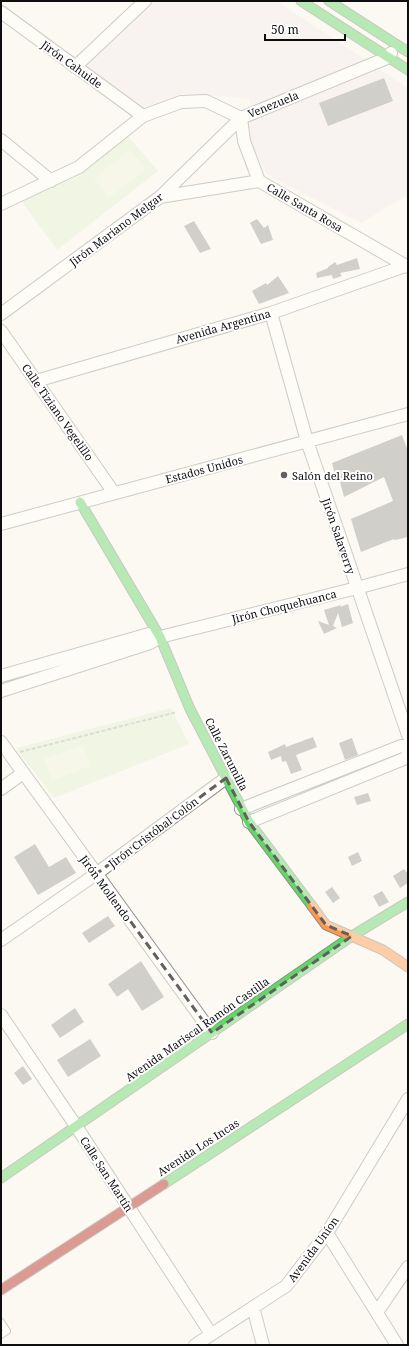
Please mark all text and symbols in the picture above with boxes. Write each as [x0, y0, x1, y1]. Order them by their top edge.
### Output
scale bar [265, 16, 345, 42]
text: 50 m [271, 21, 299, 38]
street label: Jirón Cahuide [38, 36, 106, 91]
street label: Venezuela [245, 87, 301, 121]
street label: Calle Santa Rosa [264, 179, 346, 235]
street label: Jirón Mariano Melgar [65, 188, 167, 270]
street label: Avenida Argentina [174, 305, 272, 347]
street label: Calle Tiziano Vegelillo [19, 361, 97, 463]
street label: Estados Unidos [164, 451, 244, 487]
place label: Salón del Reino [292, 468, 373, 483]
marker: Salón del Reino [279, 470, 289, 480]
street label: Jirón Salaverry [319, 495, 359, 577]
street label: Jirón Choquehuanca [229, 586, 338, 627]
street label: Calle Zarumilla [202, 715, 252, 793]
street label: Jirón Cristóbal Colón [104, 793, 201, 871]
street label: Jirón Mollendo [76, 851, 135, 924]
street label: Avenida Mariscal Ramón Castilla [122, 973, 272, 1085]
street label: Avenida Los Incas [154, 1115, 242, 1179]
street label: Calle San Martín [77, 1134, 137, 1214]
street label: Avenida Uníon [284, 1213, 342, 1285]

